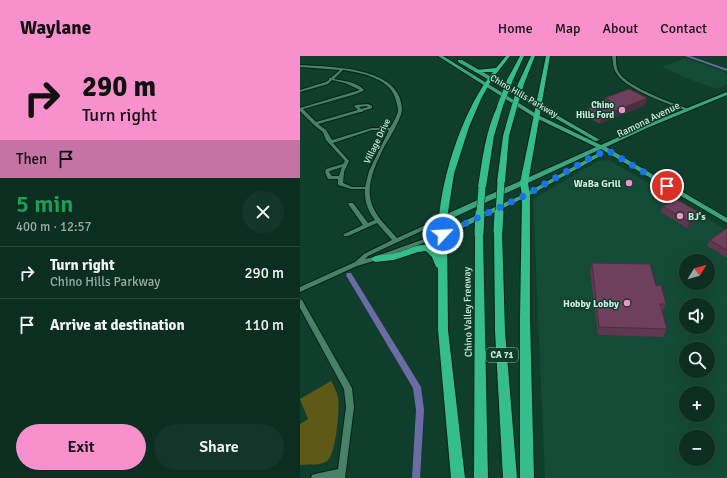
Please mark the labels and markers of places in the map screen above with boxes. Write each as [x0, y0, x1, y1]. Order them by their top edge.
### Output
place label: Chino Hills Ford [576, 100, 614, 121]
marker: Chino Hills Ford [617, 105, 627, 115]
pin [650, 169, 684, 203]
place label: WaBa Grill [574, 178, 621, 190]
marker: WaBa Grill [624, 178, 634, 188]
marker: BJ's [675, 211, 685, 221]
place label: BJ's [688, 211, 706, 223]
place label: Hobby Lobby [563, 298, 619, 310]
marker: Hobby Lobby [622, 298, 632, 308]

